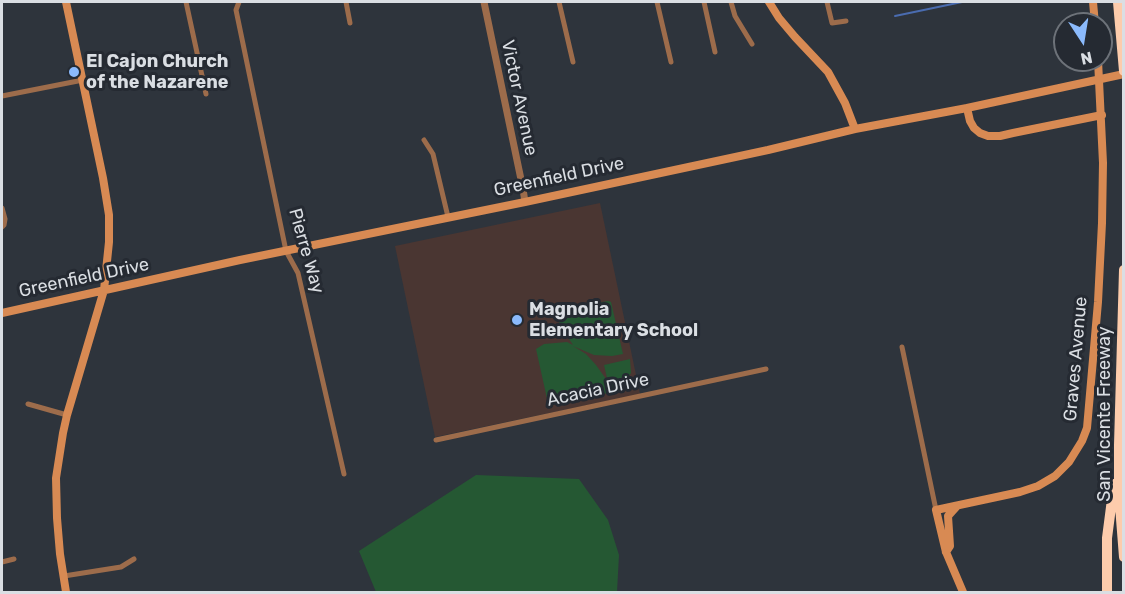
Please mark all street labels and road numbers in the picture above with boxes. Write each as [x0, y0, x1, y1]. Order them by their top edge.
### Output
street label: Victor Avenue [496, 38, 542, 158]
street label: Greenfield Drive [492, 153, 626, 201]
street label: Pierre Way [284, 206, 328, 296]
street label: Greenfield Drive [17, 254, 151, 302]
street label: Graves Avenue [1060, 296, 1092, 422]
street label: San Vicente Freeway [1094, 326, 1116, 502]
street label: Acacia Drive [545, 369, 651, 411]

